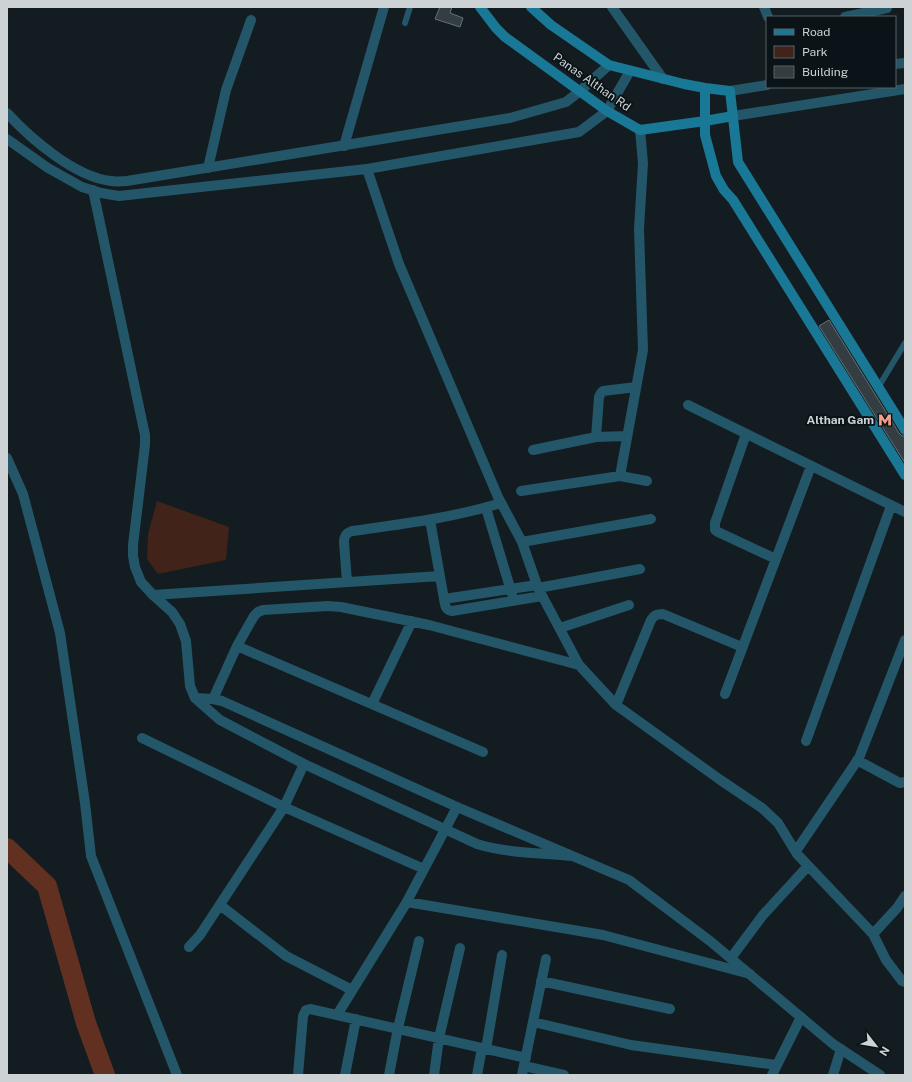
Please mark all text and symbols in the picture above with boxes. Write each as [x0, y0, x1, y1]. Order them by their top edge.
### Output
legend [766, 16, 896, 88]
text: Road [802, 25, 830, 39]
text: Park [802, 45, 828, 59]
street label: Panas Althan Rd [551, 50, 633, 114]
text: Building [802, 65, 848, 79]
metro station icon: Althan Gam [877, 412, 893, 428]
place label: Althan Gam [806, 413, 874, 427]
north arrow [856, 1026, 896, 1066]
text: N [877, 1044, 892, 1058]

